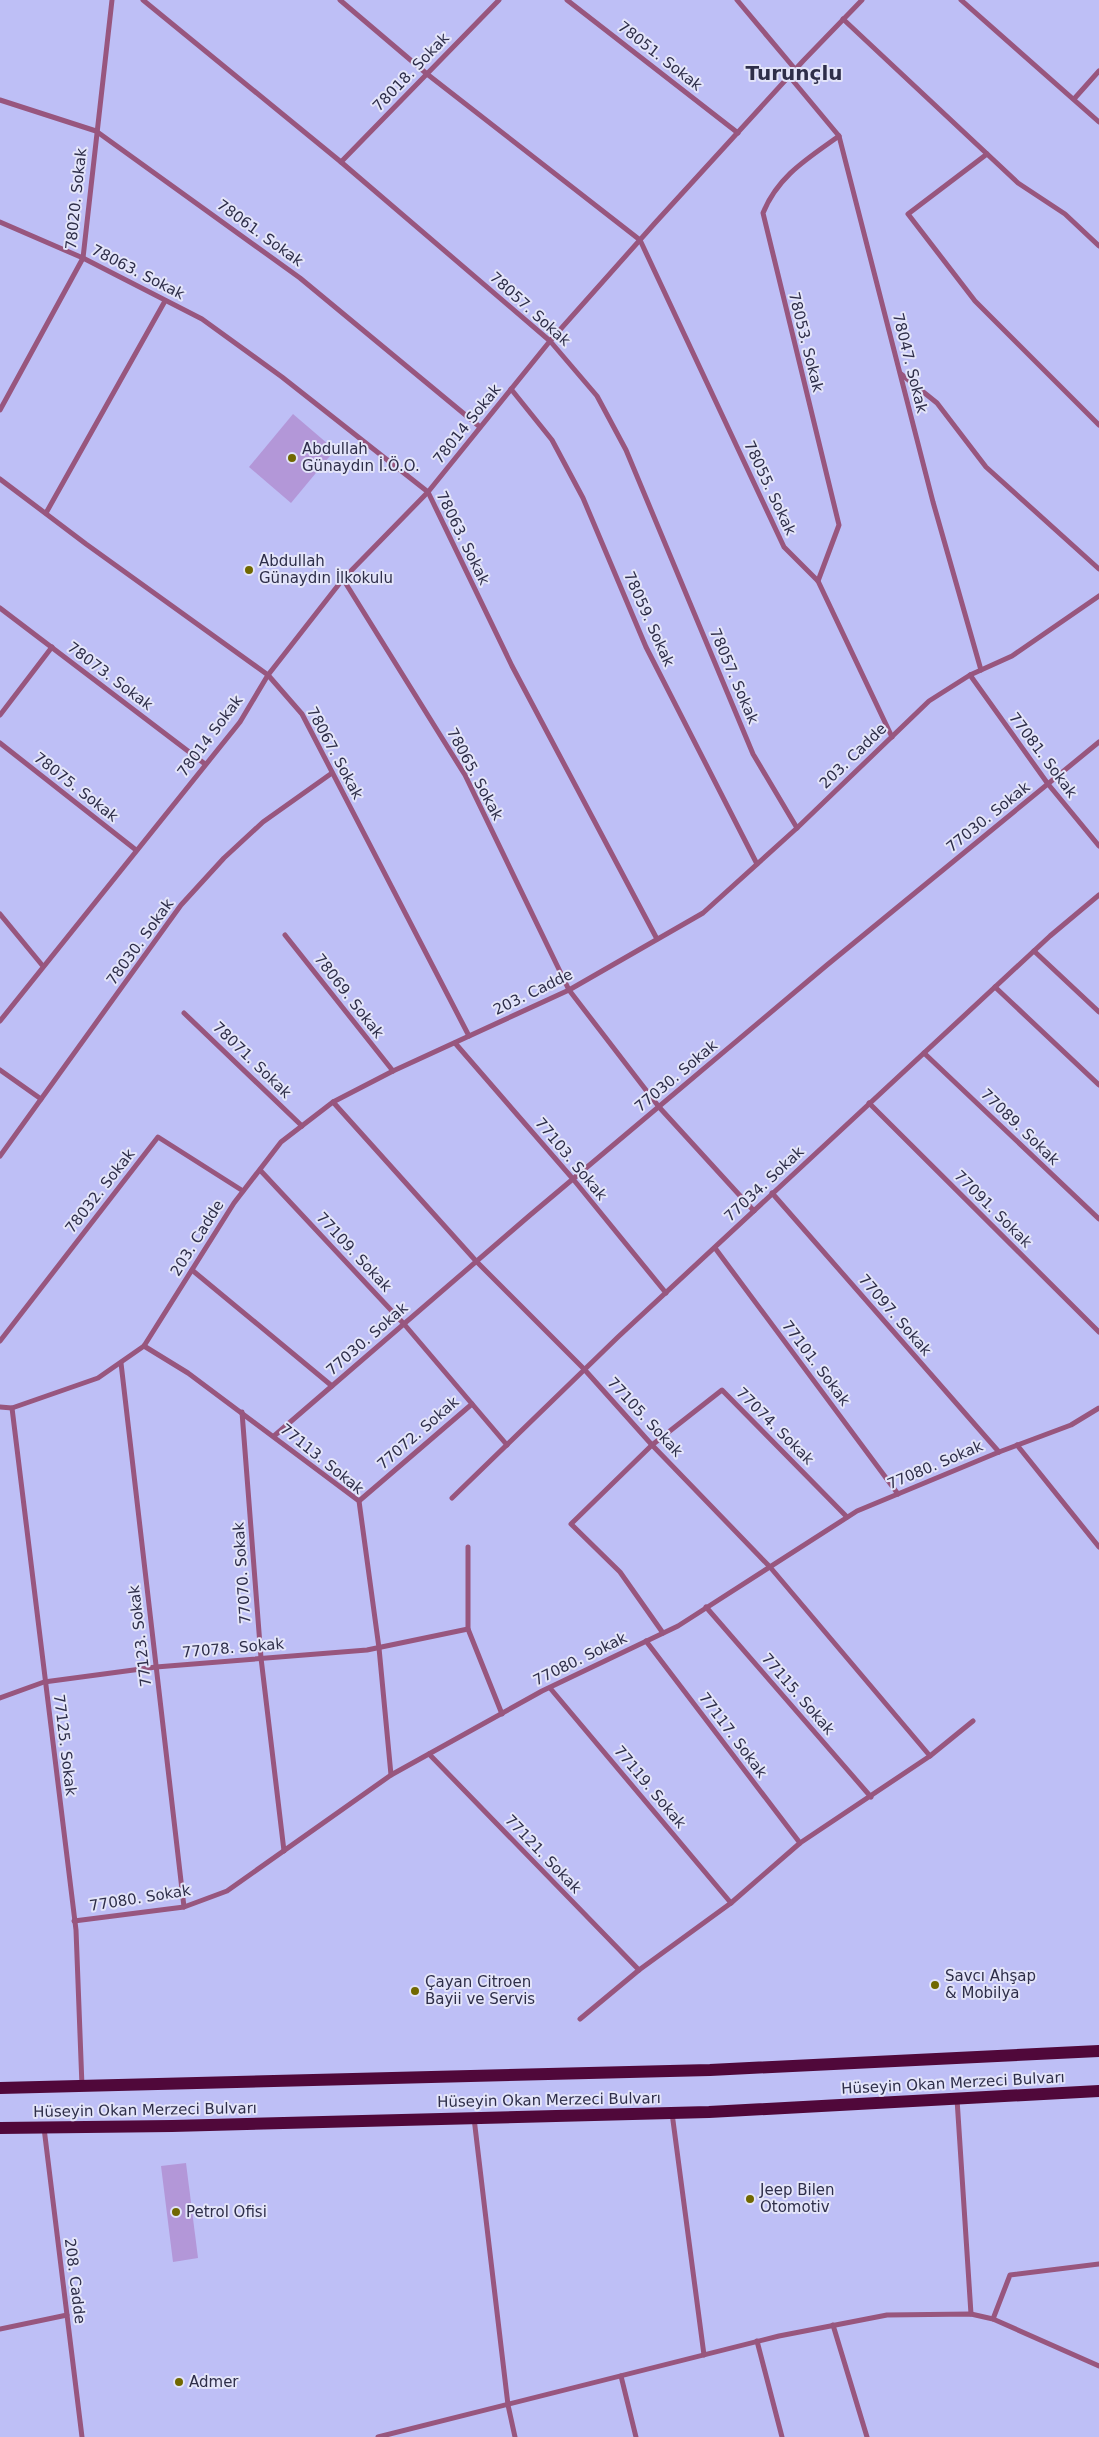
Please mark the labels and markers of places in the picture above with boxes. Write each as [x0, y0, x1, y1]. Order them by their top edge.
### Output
place label: Abdullah Günaydın İ.Ö.O. [302, 440, 420, 475]
marker: Abdullah Günaydın İ.Ö.O. [286, 452, 298, 464]
place label: Abdullah Günaydın İlkokulu [259, 552, 393, 587]
marker: Abdullah Günaydın İlkokulu [243, 564, 255, 576]
place label: Savcı Ahşap & Mobilya [945, 1967, 1036, 2002]
place label: Çayan Citroen Bayii ve Servis [425, 1973, 535, 2008]
marker: Savcı Ahşap & Mobilya [929, 1979, 941, 1991]
marker: Çayan Citroen Bayii ve Servis [409, 1985, 421, 1997]
place label: Jeep Bilen Otomotiv [759, 2181, 835, 2216]
marker: Jeep Bilen Otomotiv [744, 2193, 756, 2205]
place label: Petrol Ofisi [186, 2203, 267, 2221]
marker: Petrol Ofisi [170, 2206, 182, 2218]
place label: Admer [189, 2373, 239, 2391]
marker: Admer [173, 2376, 185, 2388]

